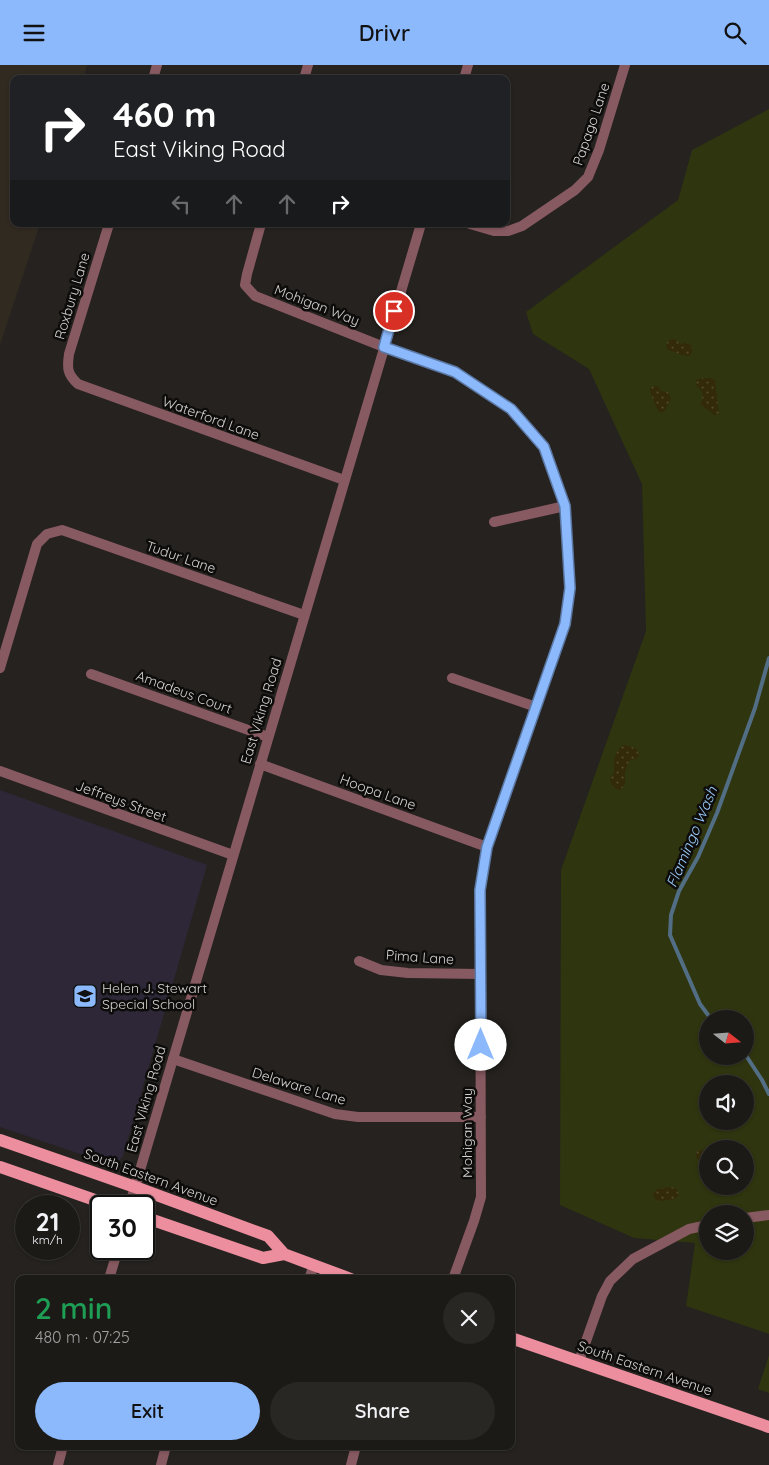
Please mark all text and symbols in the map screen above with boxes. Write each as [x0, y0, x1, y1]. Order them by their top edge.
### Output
icon: menu [20, 19, 48, 47]
text: Drivr [359, 19, 410, 47]
icon: search [721, 19, 749, 47]
street label: Papago Lane [568, 80, 614, 168]
text: 460 m [113, 92, 217, 136]
icon: right [30, 95, 95, 160]
text: East Viking Road [113, 135, 285, 163]
icon: left [167, 190, 195, 218]
icon: ahead [220, 190, 248, 218]
icon: ahead [273, 190, 301, 218]
icon: right [326, 190, 354, 218]
street label: Roxbury Lane [50, 250, 94, 342]
street label: Mohigan Way [272, 280, 362, 330]
pin [373, 290, 415, 332]
icon: arrive [380, 297, 408, 325]
street label: Waterford Lane [160, 392, 262, 444]
street label: Tudur Lane [144, 537, 218, 577]
street label: East Viking Road [236, 656, 286, 766]
street label: Amadeus Court [134, 666, 235, 718]
street label: Hoopa Lane [337, 770, 419, 814]
street label: Jeffreys Street [73, 776, 169, 826]
water label: Flamingo Wash [662, 783, 722, 890]
street label: Pima Lane [385, 946, 455, 968]
place label: Helen J. Stewart Special School [102, 979, 207, 1013]
school or university icon: Helen J. Stewart Special School [72, 983, 98, 1009]
north arrow [699, 1010, 754, 1065]
map controls [699, 1010, 754, 1260]
position arrow [454, 1018, 506, 1070]
street label: East Viking Road [122, 1044, 170, 1154]
street label: Delaware Lane [250, 1063, 348, 1109]
button: sound [699, 1075, 754, 1130]
street label: Mohigan Way [458, 1088, 476, 1178]
button: search [699, 1140, 754, 1195]
street label: South Eastern Avenue [81, 1144, 221, 1210]
speed limit sign: 30 [90, 1195, 155, 1260]
button: layers [699, 1205, 754, 1260]
text: 21 [36, 1206, 59, 1237]
text: km/h [32, 1232, 63, 1247]
text: 2 min [35, 1289, 112, 1327]
button: close [443, 1292, 495, 1344]
text: 480 m · 07:25 [35, 1327, 130, 1347]
street label: South Eastern Avenue [575, 1336, 715, 1400]
button: Exit [35, 1382, 260, 1440]
button: Share [270, 1382, 495, 1440]

